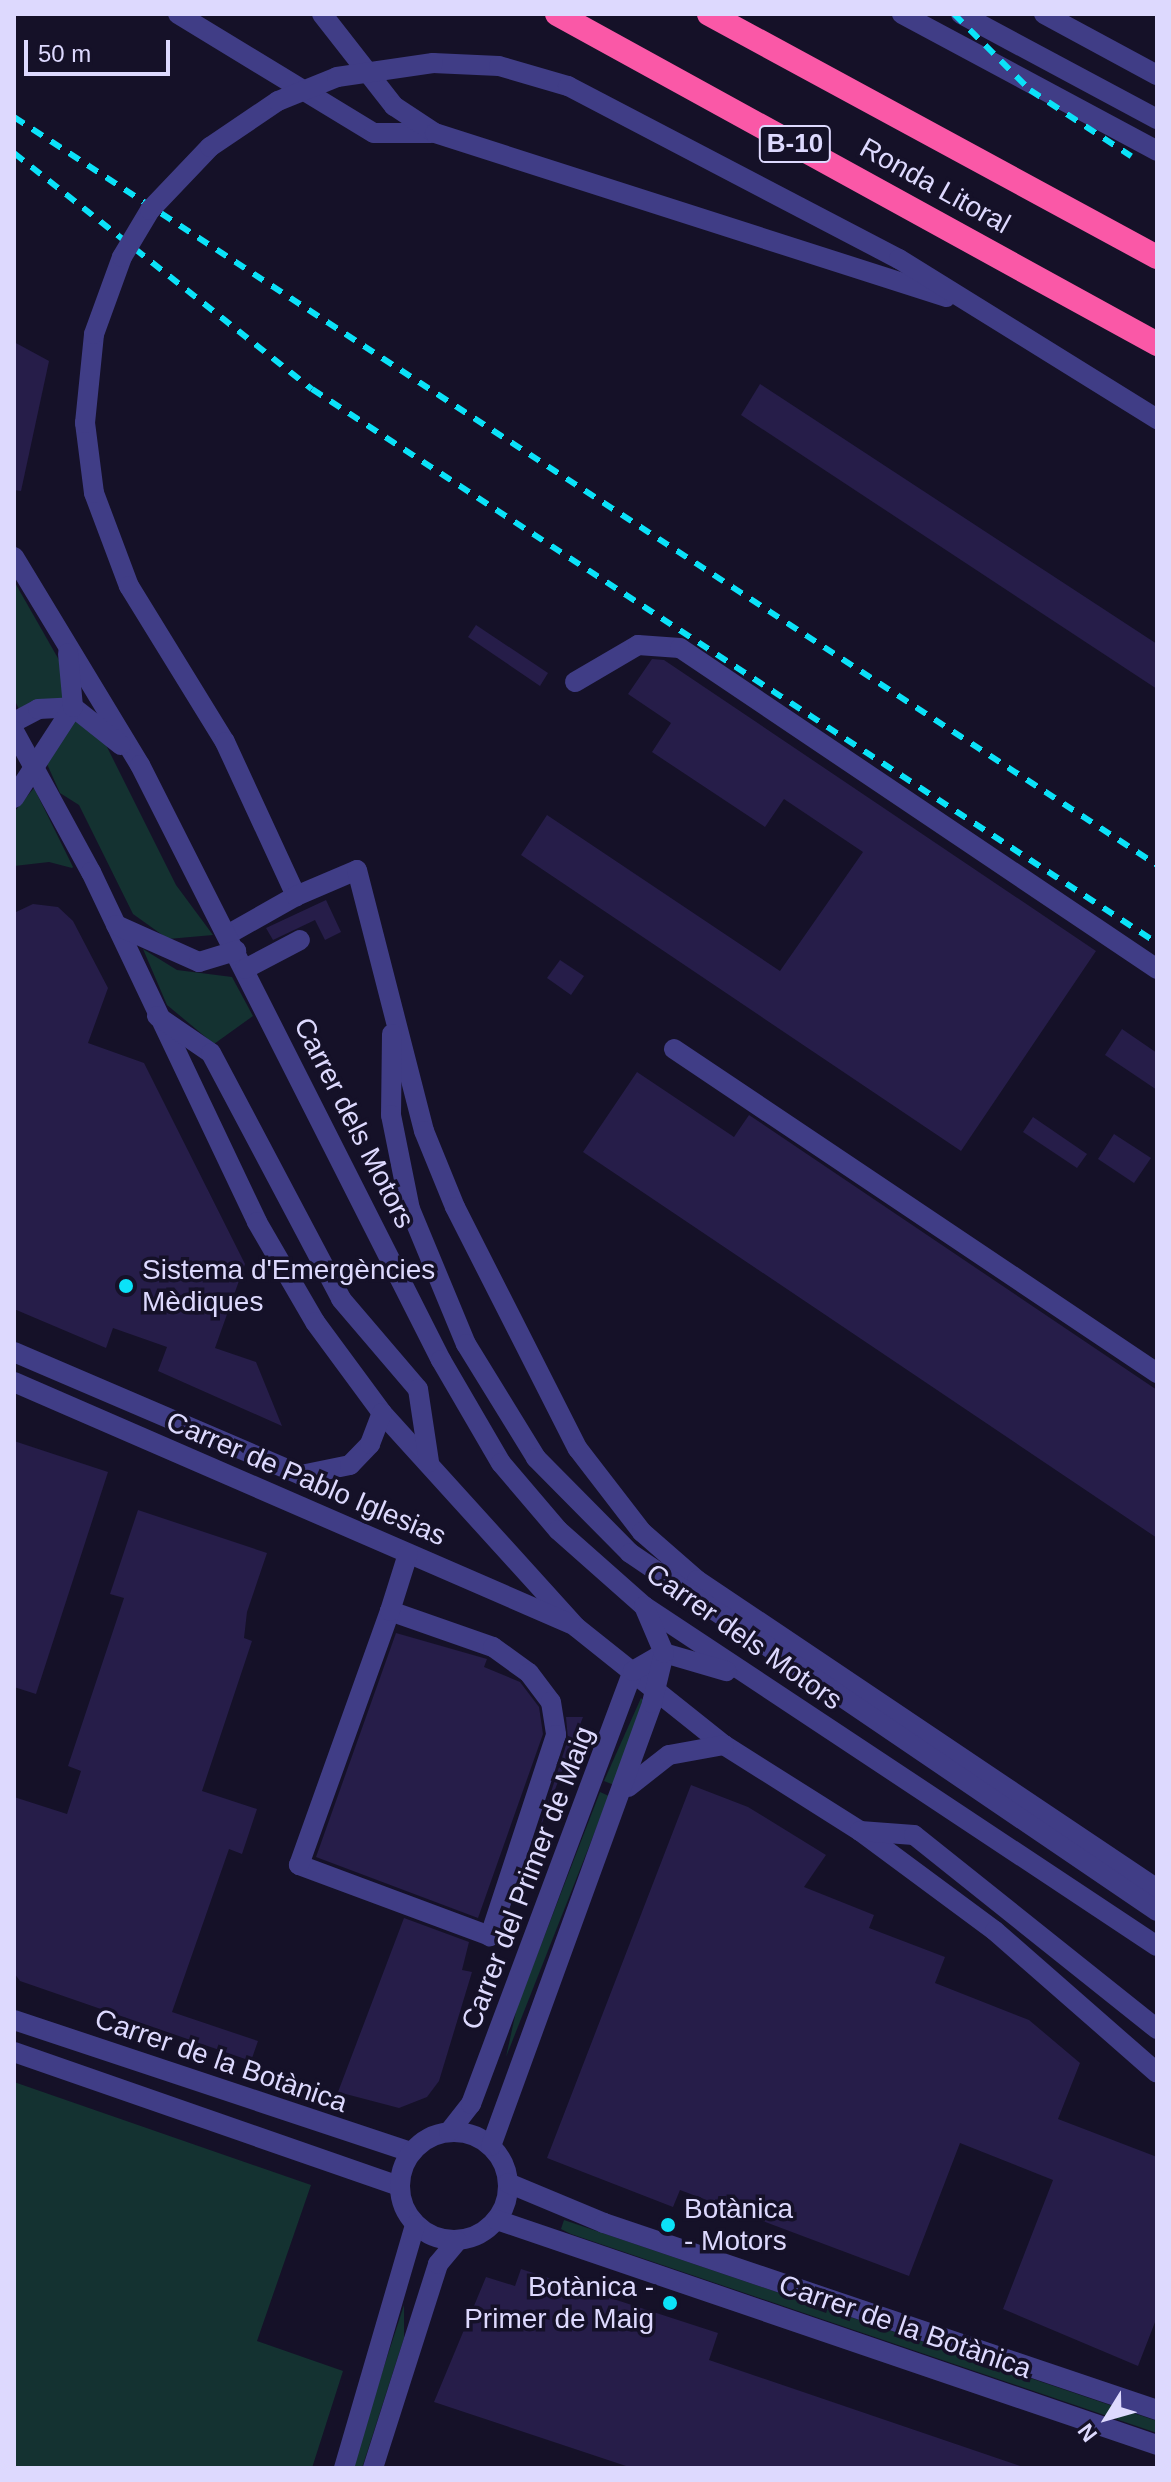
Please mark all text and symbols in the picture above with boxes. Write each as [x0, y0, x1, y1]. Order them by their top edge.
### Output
scale bar [28, 24, 174, 74]
text: 50 m [38, 40, 91, 67]
road number: B-10 [757, 122, 833, 166]
street label: Ronda Litoral [854, 131, 1016, 241]
street label: Carrer dels Motors [286, 1012, 422, 1234]
place label: Sistema d'Emergències Mèdiques [142, 1253, 435, 1319]
marker: Sistema d'Emergències Mèdiques [117, 1277, 135, 1295]
street label: Carrer de Pablo Iglesias [161, 1405, 451, 1553]
street label: Carrer dels Motors [639, 1557, 849, 1717]
street label: Carrer del Primer de Maig [455, 1722, 601, 2034]
street label: Carrer de la Botànica [90, 2002, 352, 2120]
place label: Botànica - Motors [684, 2192, 793, 2258]
marker: Botànica - Motors [659, 2216, 677, 2234]
street label: Carrer de la Botànica [774, 2268, 1036, 2386]
place label: Botànica - Primer de Maig [464, 2270, 654, 2336]
marker: Botànica - Primer de Maig [661, 2294, 679, 2312]
north arrow [1067, 2378, 1147, 2458]
text: N [1073, 2419, 1102, 2447]

